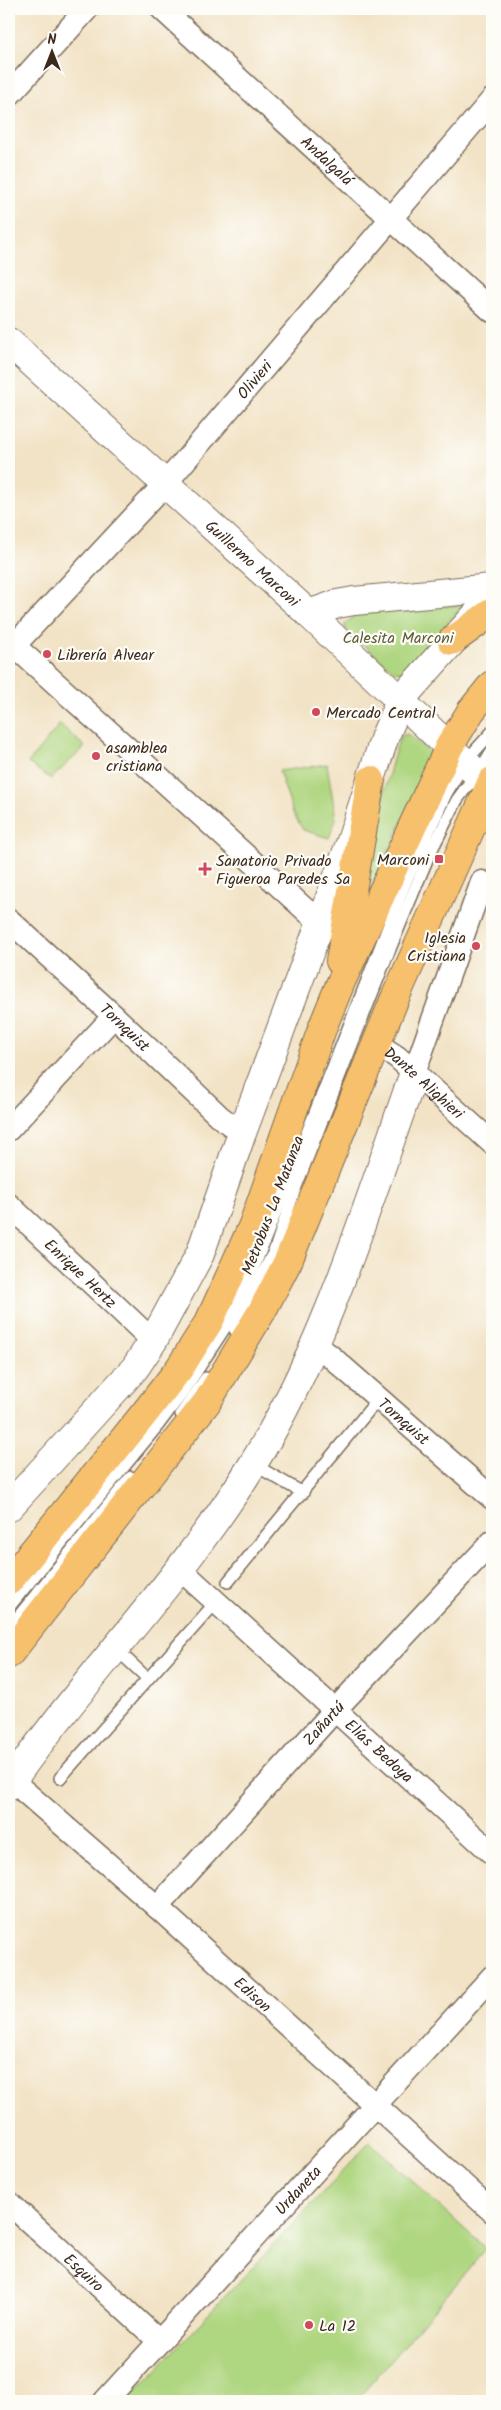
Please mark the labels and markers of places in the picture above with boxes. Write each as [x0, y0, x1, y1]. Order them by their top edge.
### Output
place label: Librería Alvear [57, 643, 156, 668]
marker: Librería Alvear [41, 648, 53, 660]
place label: Mercado Central [326, 701, 436, 726]
marker: Mercado Central [310, 706, 322, 718]
place label: asamblea cristiana [106, 736, 168, 779]
marker: asamblea cristiana [90, 750, 102, 762]
place label: Marconi [377, 848, 430, 873]
place label: Sanatorio Privado Figueroa Paredes Sa [216, 849, 350, 892]
marker: Marconi [433, 853, 445, 865]
marker: Sanatorio Privado Figueroa Paredes Sa [198, 862, 212, 876]
place label: Iglesia Cristiana [407, 926, 466, 969]
marker: Iglesia Cristiana [470, 940, 482, 952]
place label: La 12 [319, 2314, 356, 2339]
marker: La 12 [303, 2319, 315, 2331]

